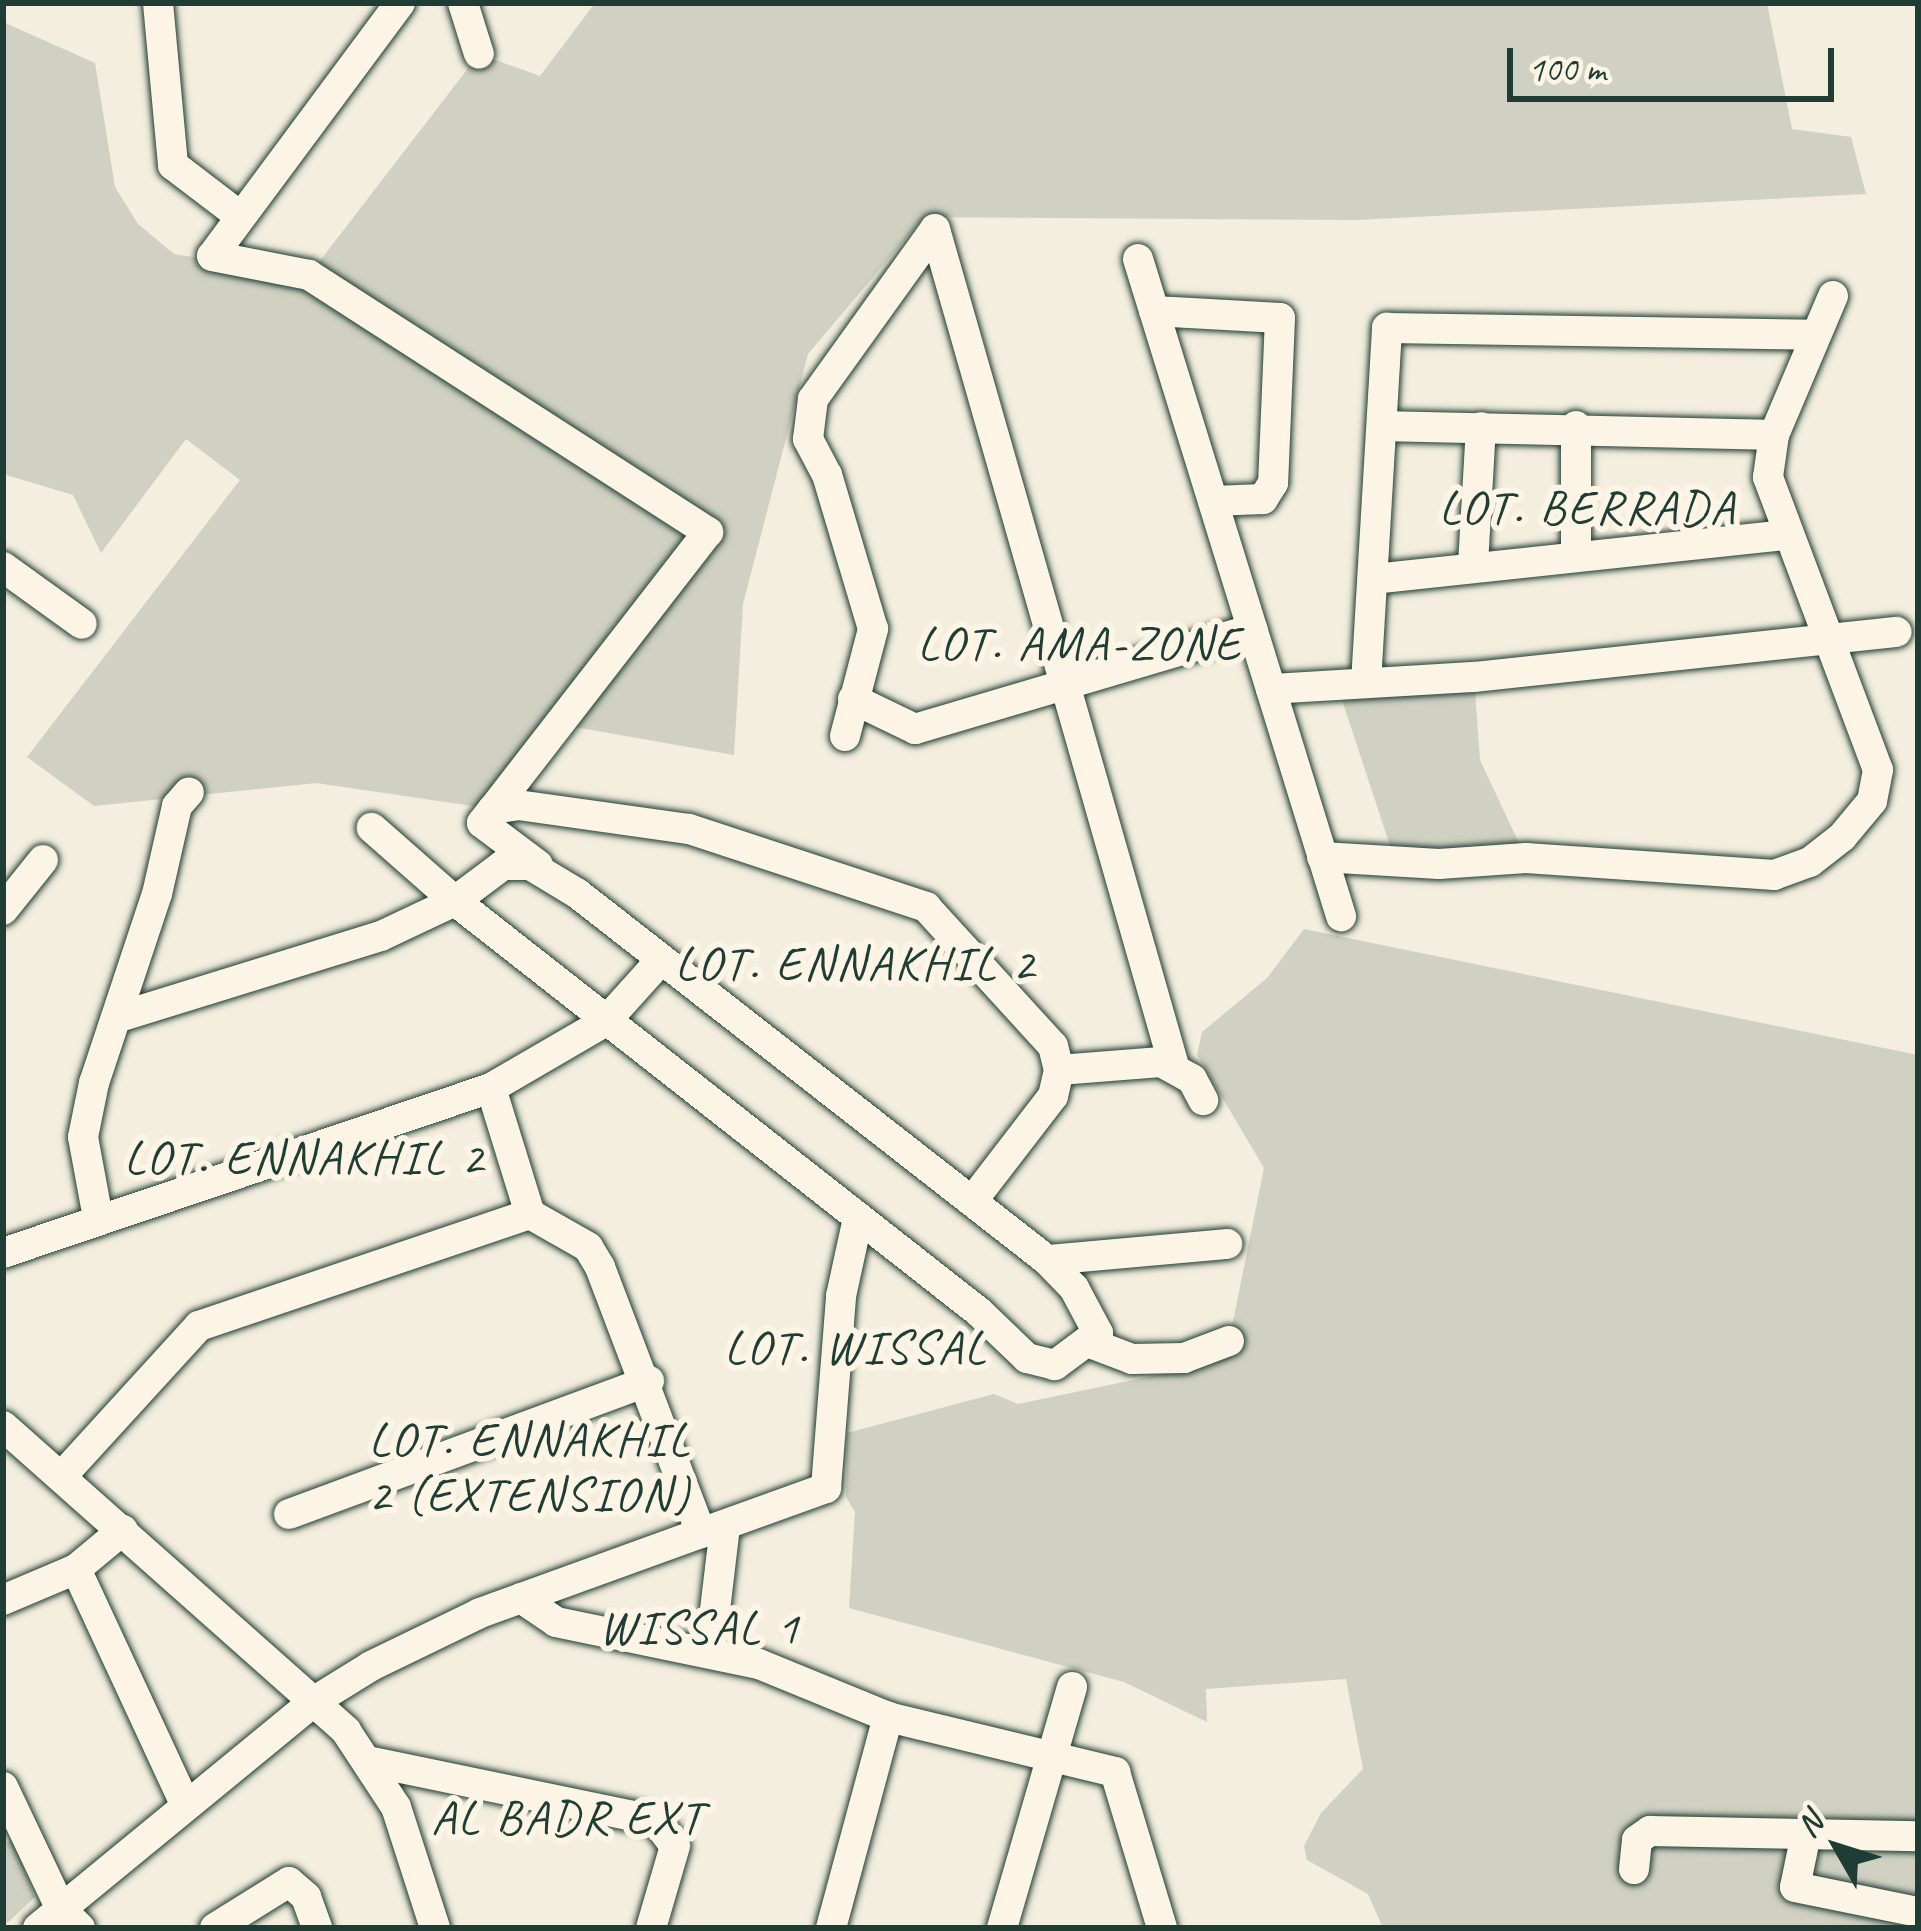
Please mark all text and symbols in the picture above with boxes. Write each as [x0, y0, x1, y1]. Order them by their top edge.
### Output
scale bar [1513, 24, 1840, 98]
text: 100 m [1528, 46, 1605, 92]
district label: LOT. BERRADA [1441, 479, 1735, 537]
district label: LOT. AMA-ZONE [918, 615, 1242, 673]
district label: LOT. ENNAKHIL 2 [676, 935, 1036, 993]
district label: LOT. ENNAKHIL 2 [125, 1129, 485, 1187]
district label: LOT. WISSAL [726, 1319, 986, 1377]
district label: LOT. ENNAKHIL 2 (EXTENSION) [369, 1410, 691, 1523]
district label: WISSAL 1 [601, 1599, 799, 1657]
north arrow [1777, 1787, 1897, 1907]
district label: AL BADR EXT [432, 1789, 704, 1847]
text: N [1786, 1803, 1832, 1846]

